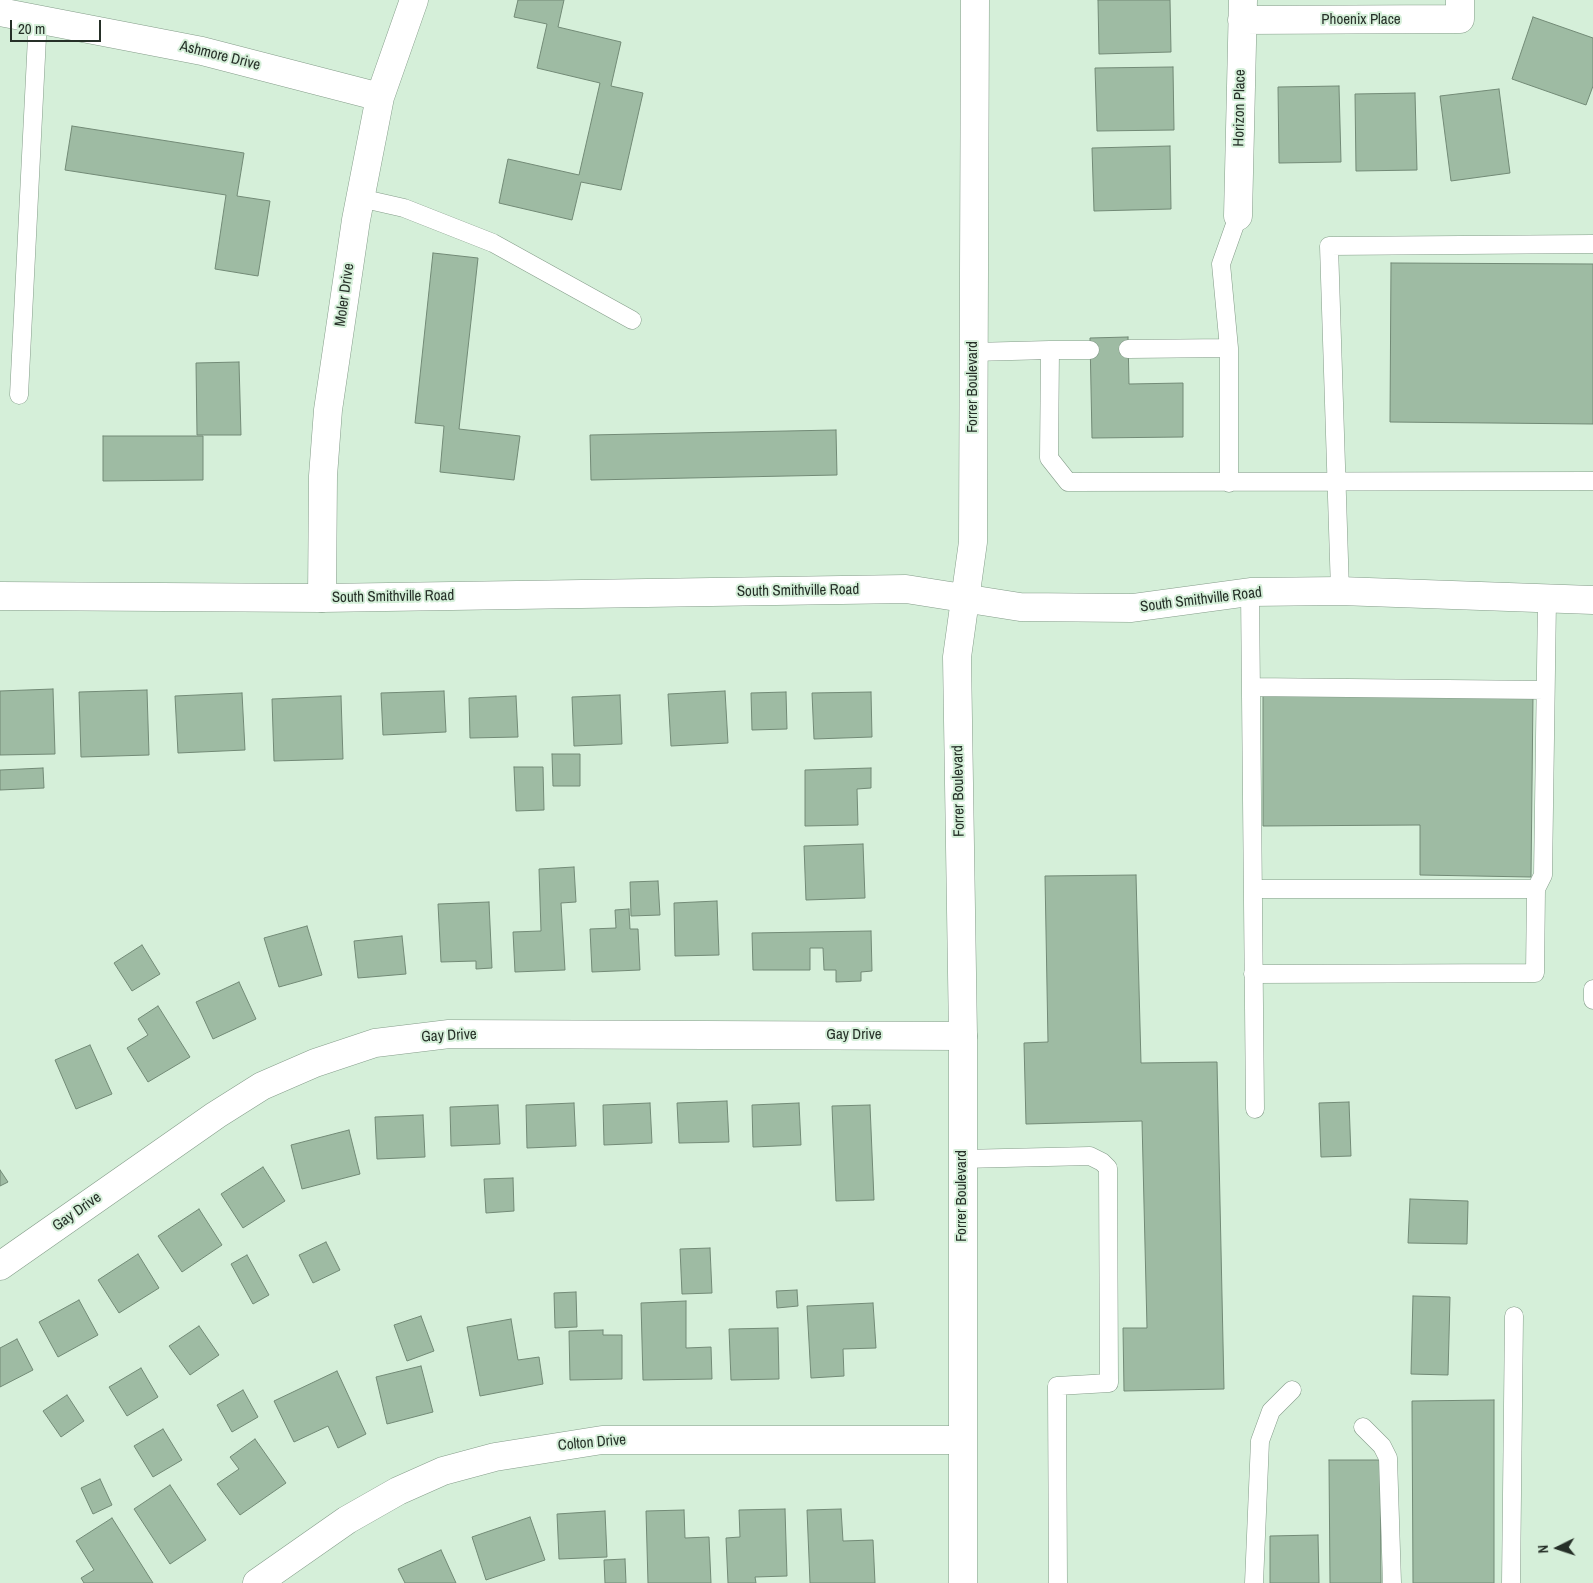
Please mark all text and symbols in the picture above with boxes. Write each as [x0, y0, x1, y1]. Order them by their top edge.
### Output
scale bar [12, 10, 104, 42]
street label: Phoenix Place [1321, 11, 1401, 29]
text: 20 m [18, 18, 45, 39]
street label: Ashmore Drive [178, 37, 262, 75]
street label: Horizon Place [1230, 69, 1250, 147]
street label: Moler Drive [332, 262, 358, 328]
street label: Forrer Boulevard [964, 341, 982, 433]
street label: South Smithville Road [737, 581, 859, 601]
street label: South Smithville Road [1139, 584, 1263, 616]
street label: South Smithville Road [332, 587, 454, 607]
street label: Forrer Boulevard [949, 745, 969, 837]
street label: Gay Drive [421, 1026, 477, 1046]
street label: Gay Drive [826, 1026, 882, 1044]
street label: Forrer Boulevard [953, 1150, 971, 1242]
street label: Gay Drive [49, 1189, 105, 1235]
street label: Colton Drive [557, 1431, 627, 1455]
north arrow [1533, 1523, 1583, 1573]
text: N [1534, 1544, 1552, 1554]

